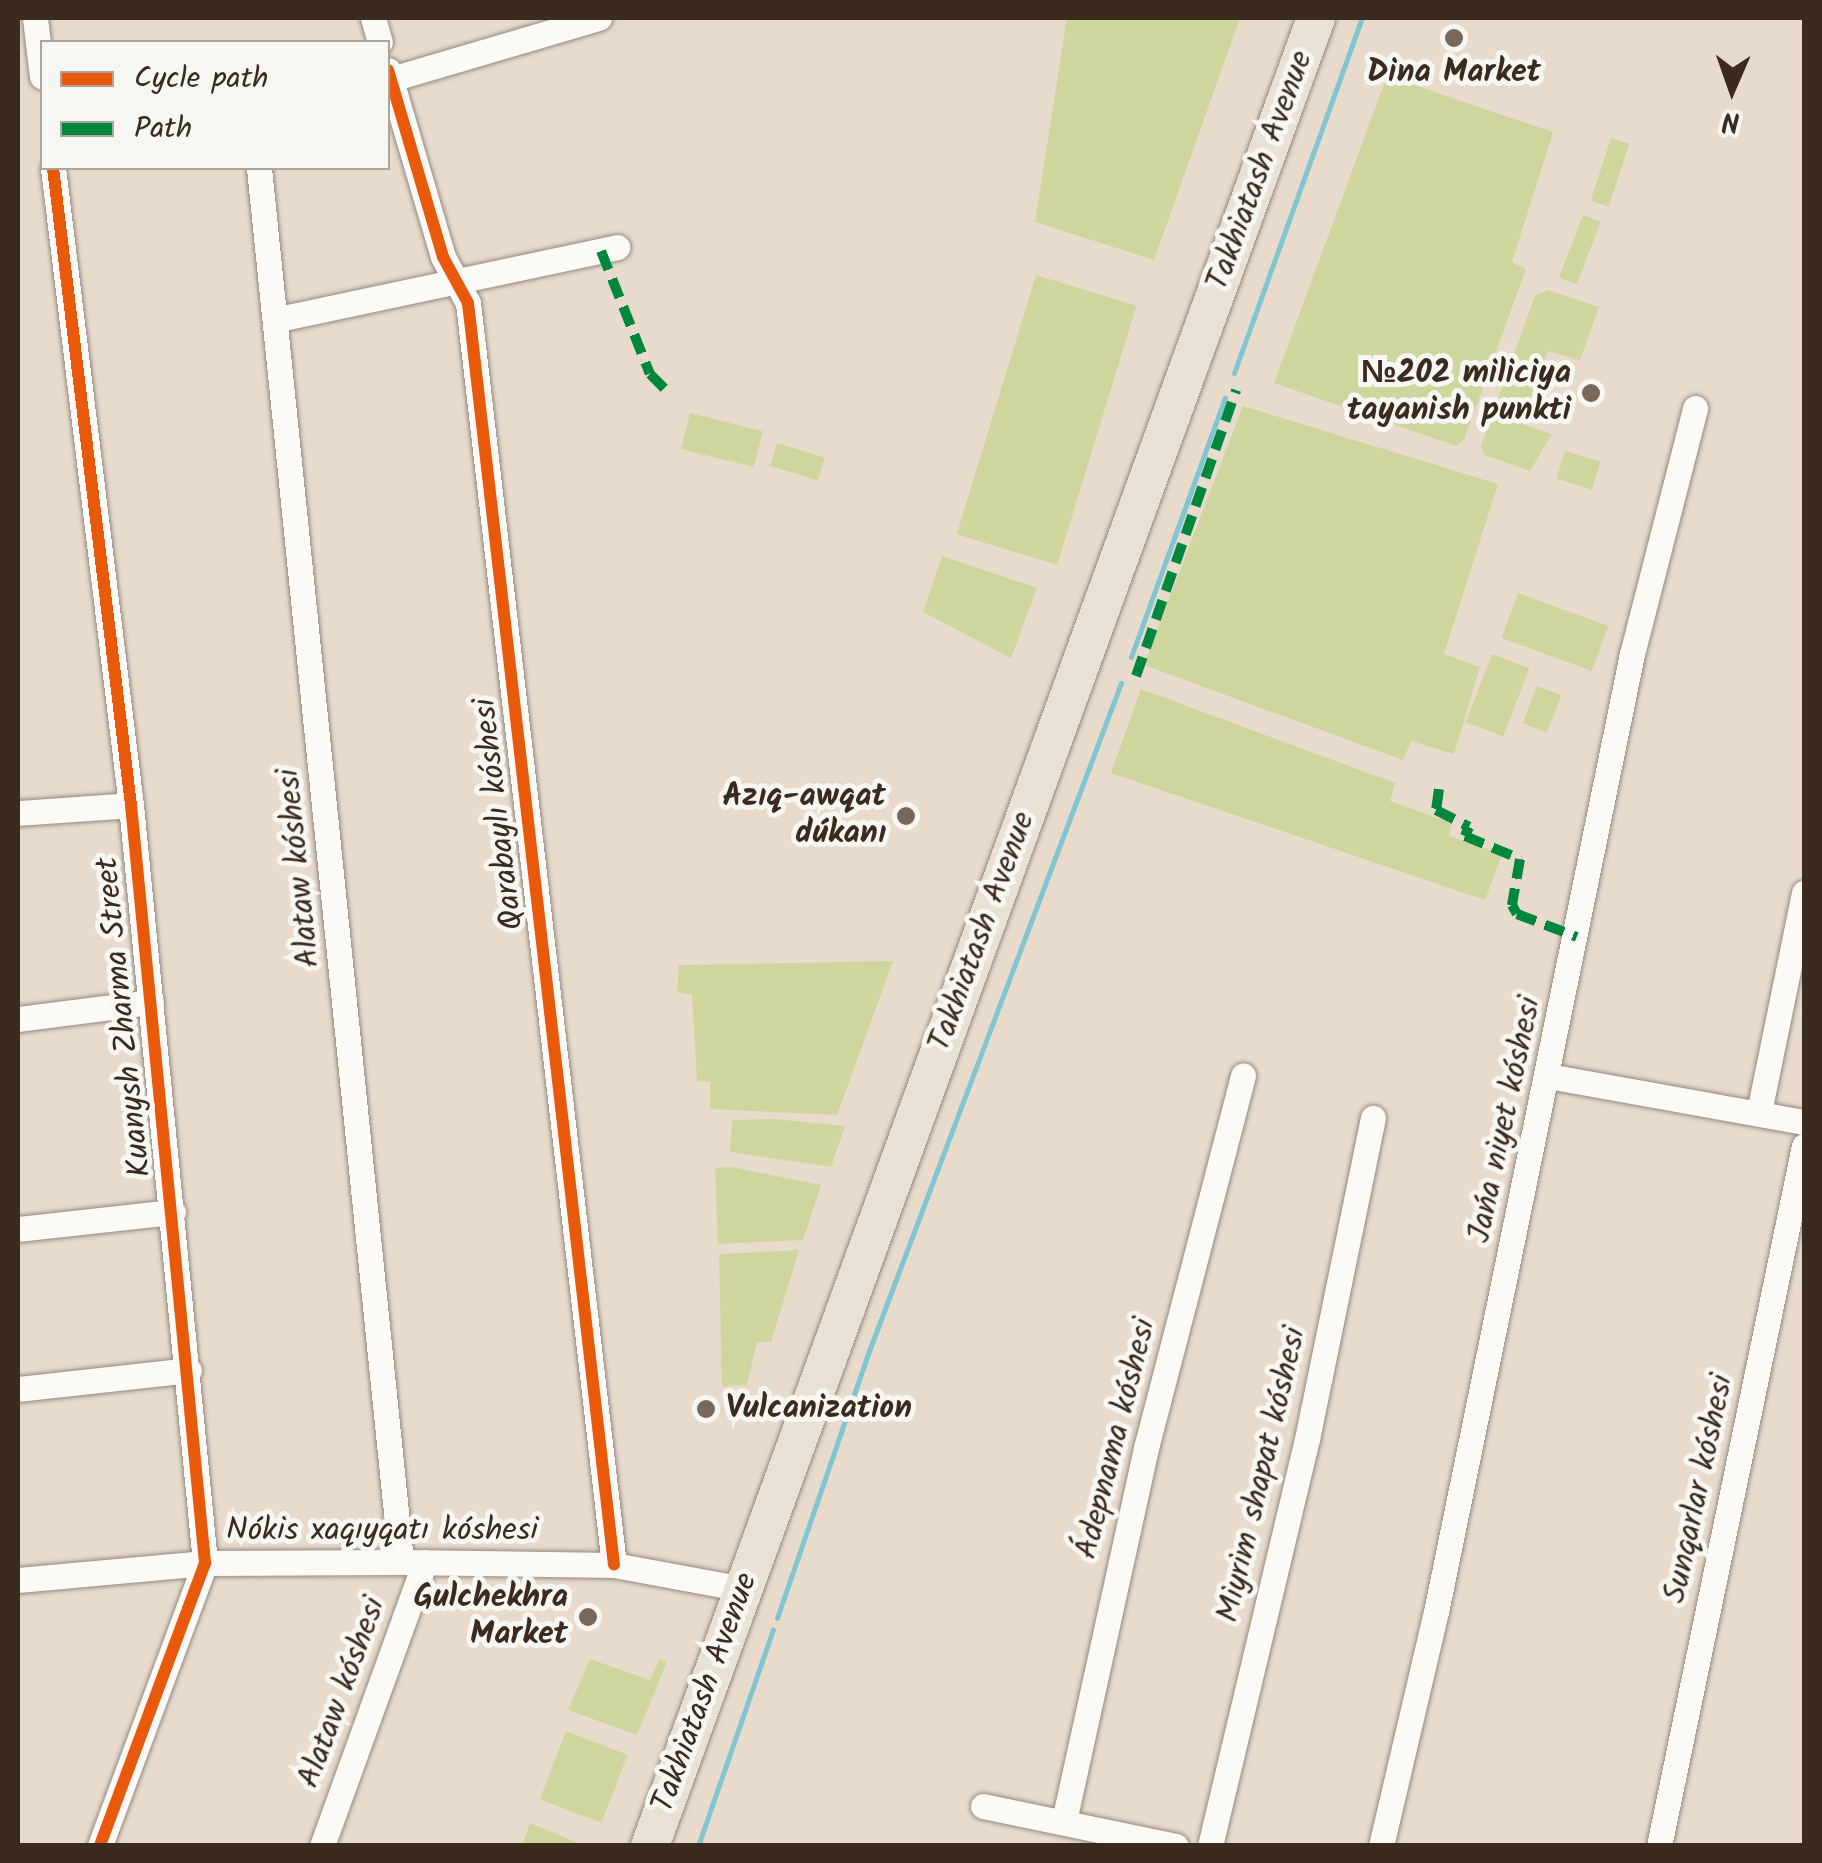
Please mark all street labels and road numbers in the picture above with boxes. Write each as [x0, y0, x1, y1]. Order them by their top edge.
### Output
street label: Takhiatash Avenue [1200, 46, 1322, 296]
street label: Qarabaylı kóshesi [467, 696, 533, 932]
street label: Alataw kóshesi [270, 767, 330, 969]
street label: Takhiatash Avenue [922, 807, 1044, 1057]
street label: Kuanysh Zharma Street [89, 855, 161, 1179]
street label: Jańa niyet kóshesi [1461, 994, 1551, 1246]
street label: Ádepnama kóshesi [1069, 1315, 1165, 1563]
street label: Miyrim shapat kóshesi [1210, 1324, 1316, 1626]
street label: Sunqarlar kóshesi [1657, 1371, 1743, 1607]
street label: Nókis xaqıyqatı kóshesi [226, 1512, 538, 1550]
street label: Takhiatash Avenue [645, 1568, 767, 1818]
street label: Alataw kóshesi [291, 1592, 395, 1794]

